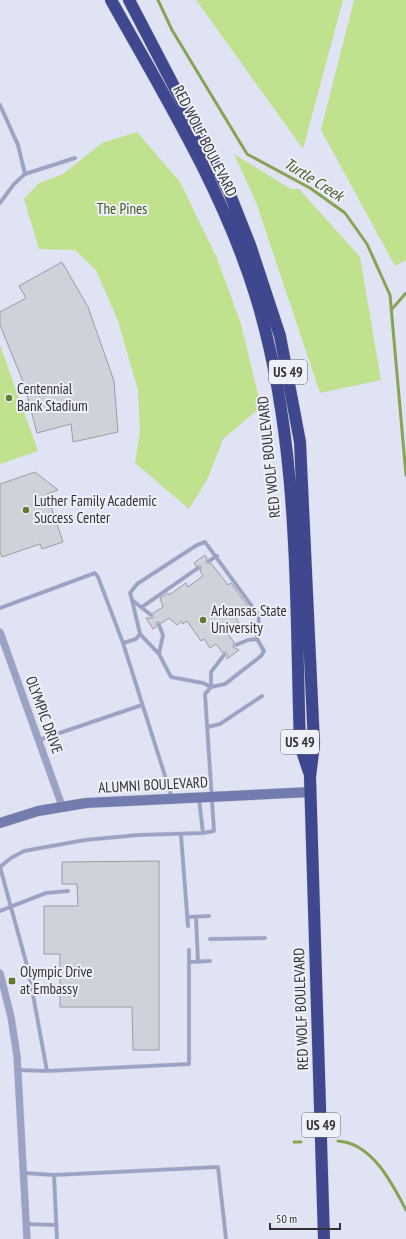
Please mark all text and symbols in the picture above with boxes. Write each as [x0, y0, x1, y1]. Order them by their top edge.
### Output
street label: RED WOLF BOULEVARD [169, 82, 242, 200]
water label: Turtle Creek [281, 153, 349, 206]
park label: The Pines [97, 199, 147, 218]
road number: US 49 [269, 360, 307, 384]
place label: Centennial Bank Stadium [17, 379, 88, 415]
marker: Centennial Bank Stadium [4, 393, 14, 403]
street label: RED WOLF BOULEVARD [253, 395, 284, 519]
place label: Luther Family Academic Success Center [34, 491, 157, 527]
marker: Luther Family Academic Success Center [21, 505, 31, 515]
place label: Arkansas State University [211, 601, 287, 637]
marker: Arkansas State University [198, 615, 208, 625]
street label: OLYMPIC DRIVE [22, 673, 67, 756]
road number: US 49 [281, 730, 319, 754]
street label: ALUMNI BOULEVARD [98, 772, 208, 797]
street label: RED WOLF BOULEVARD [289, 947, 312, 1071]
place label: Olympic Drive at Embassy [20, 962, 92, 998]
marker: Olympic Drive at Embassy [7, 976, 17, 986]
road number: US 49 [302, 1113, 340, 1137]
scale bar [270, 1205, 340, 1231]
text: 50 m [276, 1211, 297, 1226]

